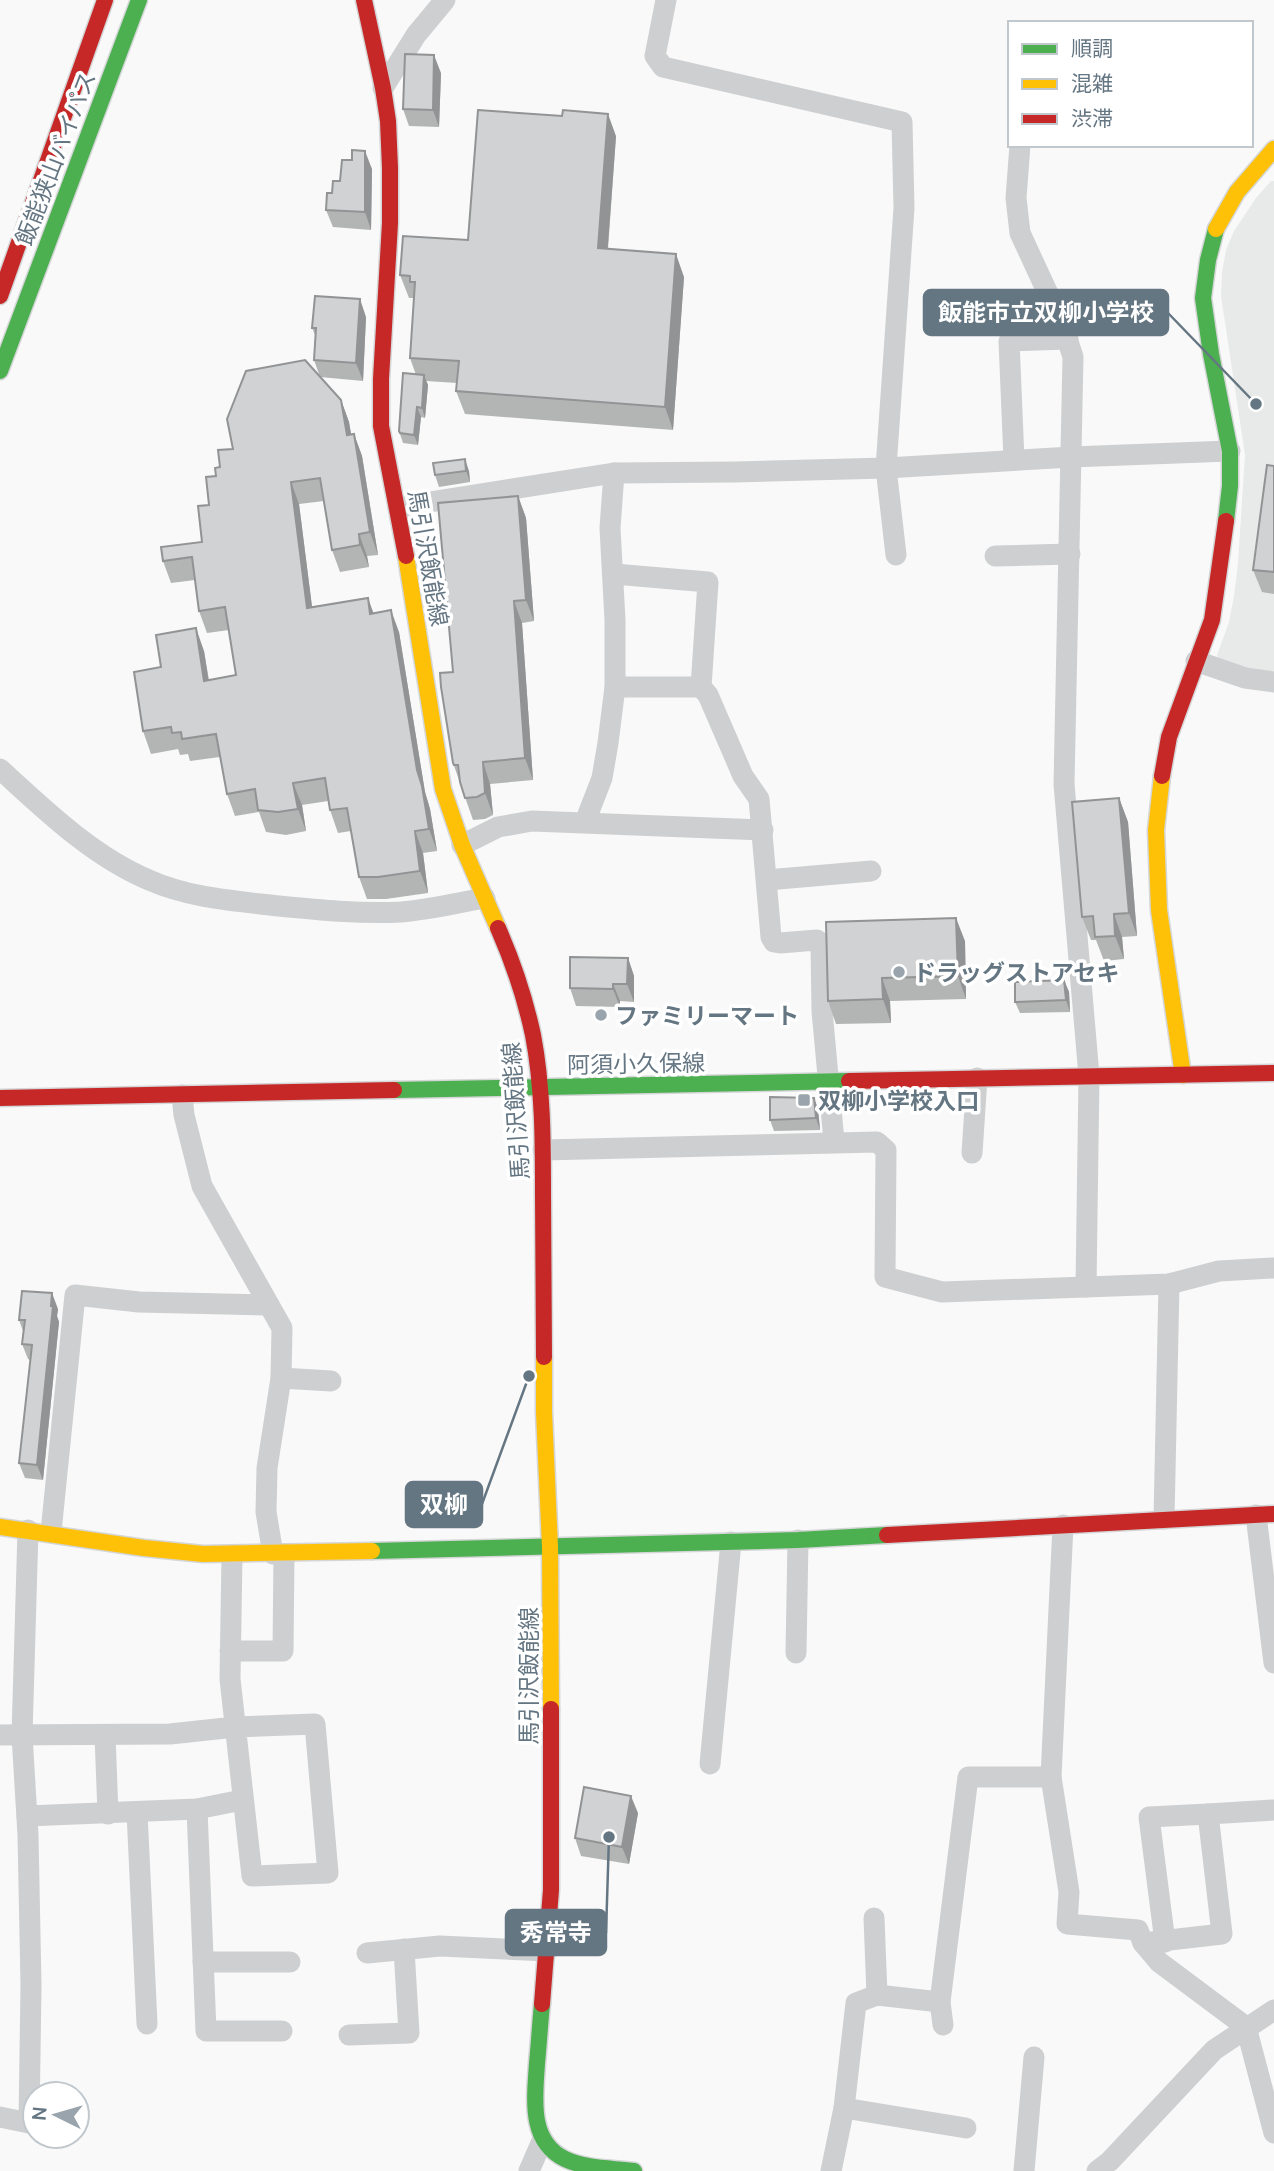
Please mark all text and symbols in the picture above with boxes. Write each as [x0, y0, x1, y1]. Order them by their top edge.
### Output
legend [1008, 21, 1253, 147]
text: 順調 [1071, 34, 1113, 62]
street label: 飯能狭山バイパス [7, 67, 103, 249]
text: 混雑 [1071, 69, 1113, 97]
text: 渋滞 [1071, 104, 1113, 132]
callout: 飯能市立双柳小学校 [924, 290, 1168, 335]
text: 飯能市立双柳小学校 [938, 295, 1154, 328]
street label: 馬引沢飯能線 [401, 487, 457, 629]
place label: ドラッグストアセキ [913, 956, 1120, 988]
marker: ドラッグストアセキ [891, 964, 907, 980]
place label: ファミリーマート [615, 999, 799, 1031]
marker: ファミリーマート [593, 1007, 609, 1023]
street label: 馬引沢飯能線 [494, 1041, 536, 1181]
street label: 阿須小久保線 [567, 1046, 705, 1080]
place label: 双柳小学校入口 [818, 1084, 979, 1116]
marker: 双柳小学校入口 [796, 1092, 812, 1108]
callout: 双柳 [406, 1482, 482, 1527]
text: 双柳 [420, 1487, 468, 1520]
street label: 馬引沢飯能線 [512, 1607, 544, 1745]
callout: 秀常寺 [506, 1910, 606, 1955]
text: 秀常寺 [520, 1915, 592, 1948]
north arrow [21, 2080, 91, 2150]
text: N [26, 2106, 53, 2121]

